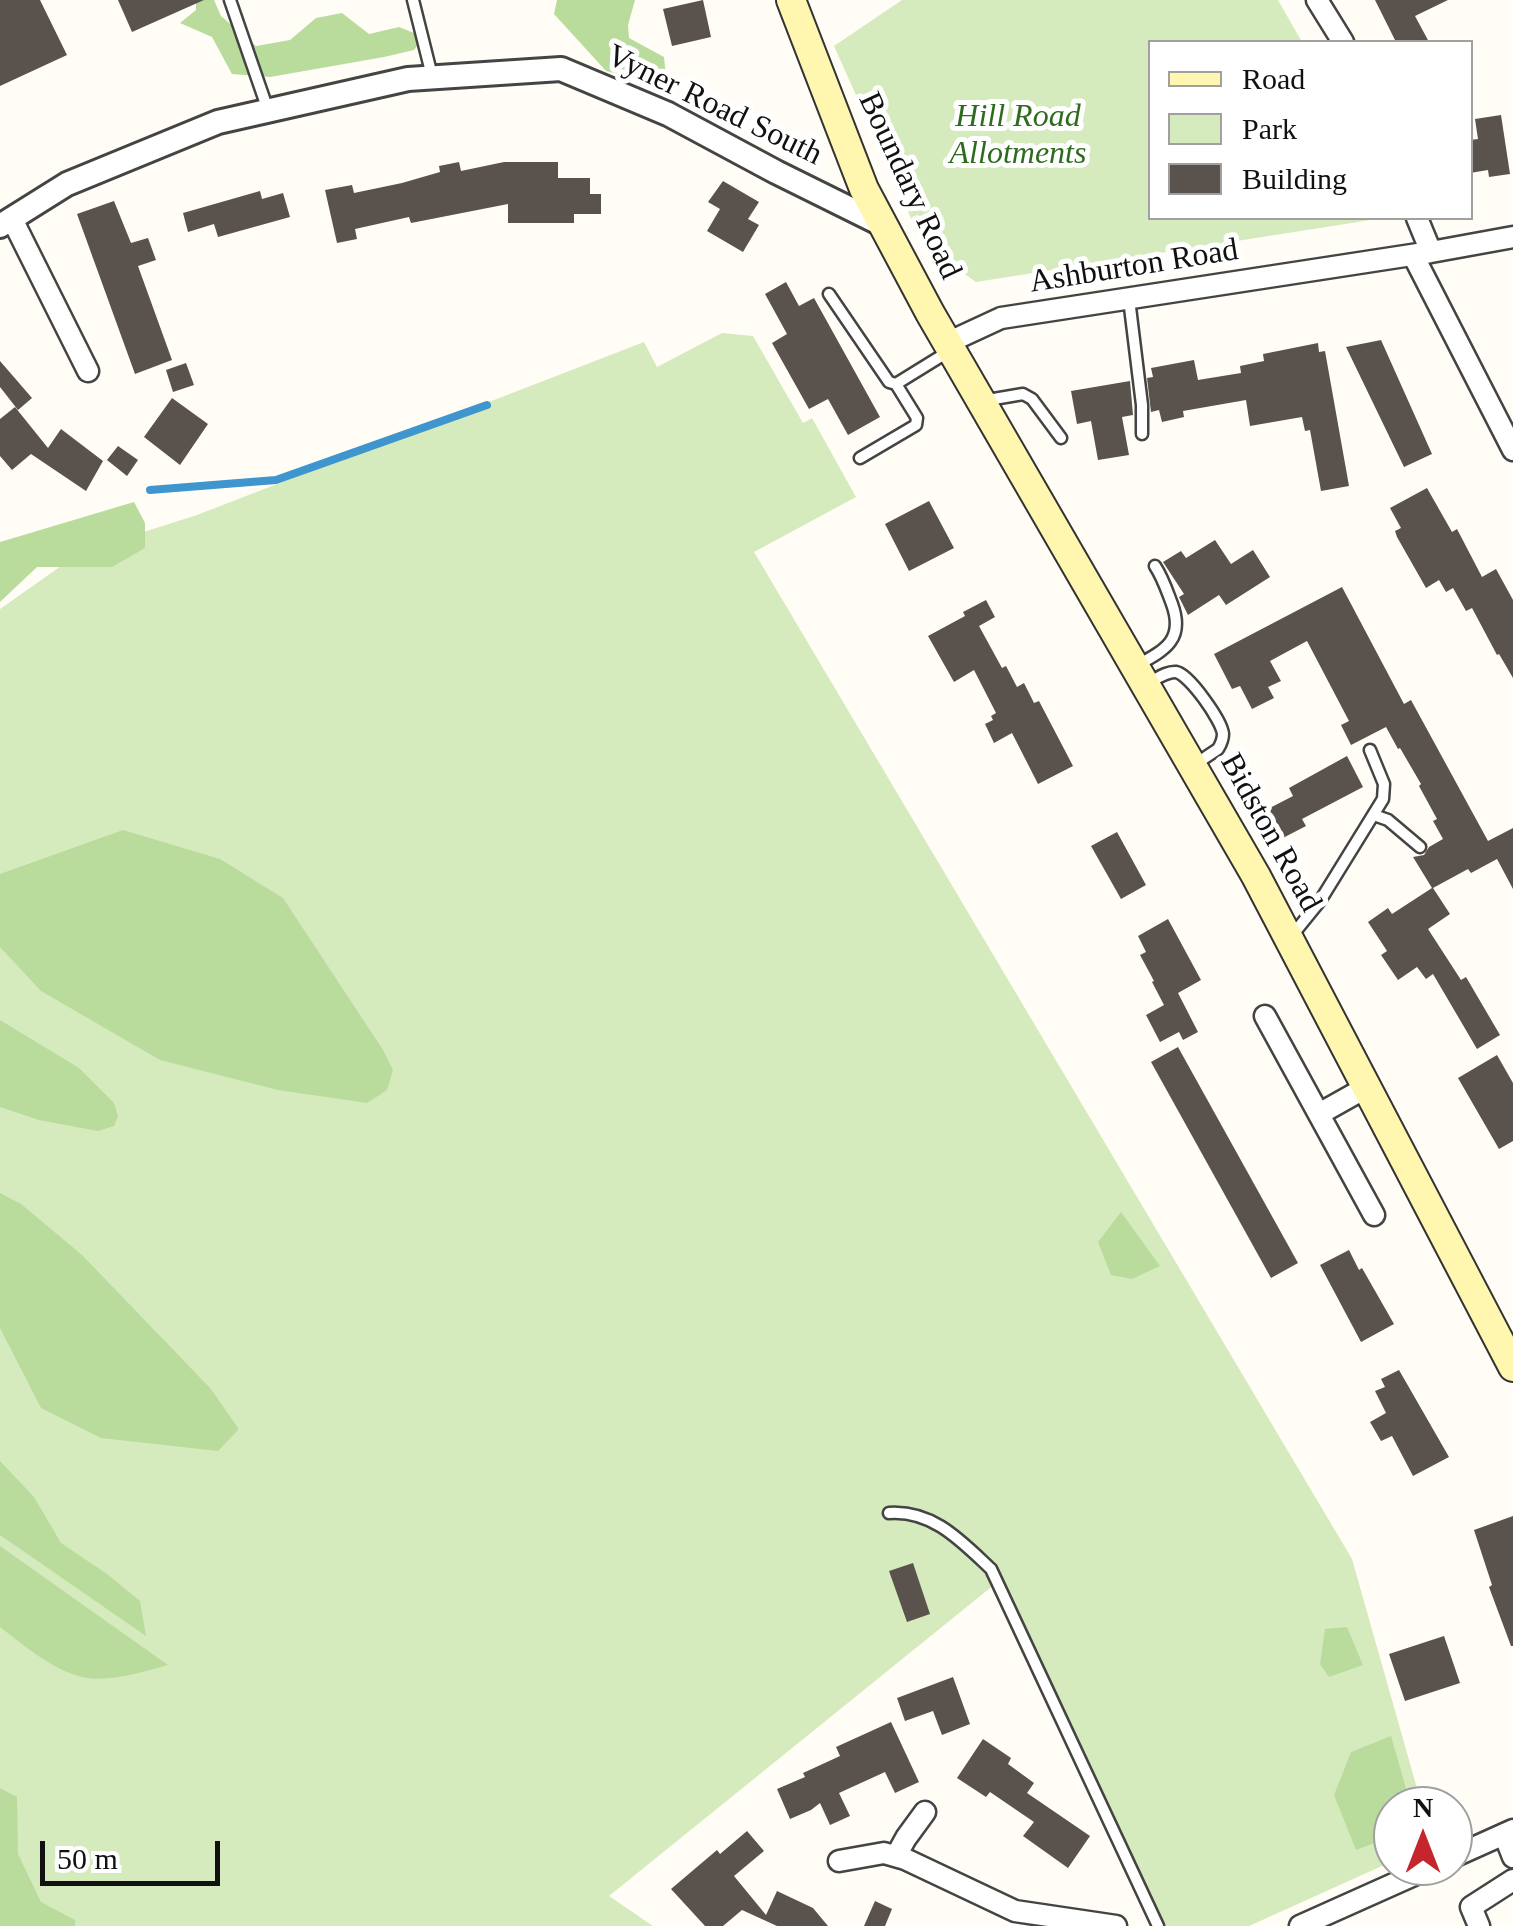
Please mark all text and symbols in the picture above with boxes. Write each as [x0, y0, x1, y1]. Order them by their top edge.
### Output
street label: Vyner Road South [600, 37, 828, 175]
legend [1148, 40, 1473, 220]
text: Road [1242, 62, 1305, 95]
street label: Boundary Road [849, 86, 969, 286]
park label: Hill Road Allotments [950, 99, 1086, 174]
text: Park [1242, 112, 1297, 145]
text: Building [1242, 162, 1347, 195]
street label: Ashburton Road [1027, 232, 1241, 302]
street label: Bidston Road [1211, 747, 1329, 919]
north arrow [1373, 1786, 1473, 1886]
text: N [1413, 1792, 1433, 1823]
scale bar [45, 1821, 225, 1883]
text: 50 m [57, 1842, 118, 1875]

